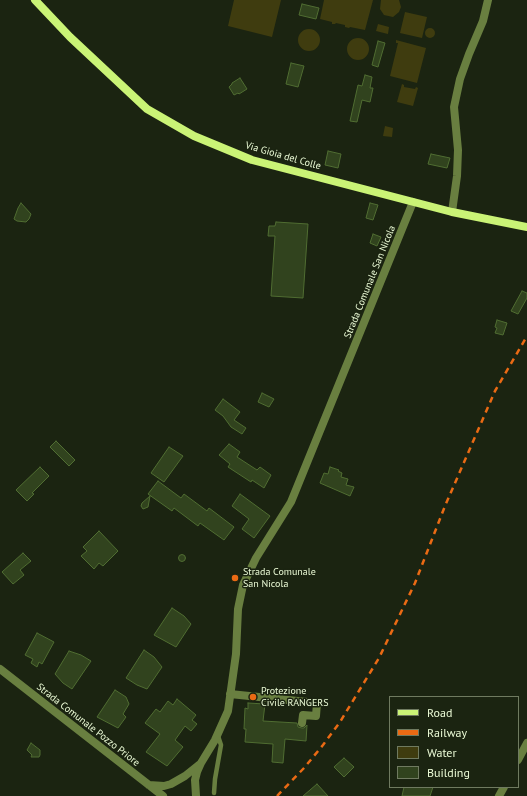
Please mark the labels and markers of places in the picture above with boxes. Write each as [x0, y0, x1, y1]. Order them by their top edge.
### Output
place label: Strada Comunale San Nicola [243, 566, 316, 590]
marker: Strada Comunale San Nicola [230, 573, 240, 583]
place label: Protezione Civile RANGERS [261, 685, 329, 708]
marker: Protezione Civile RANGERS [248, 692, 258, 702]

